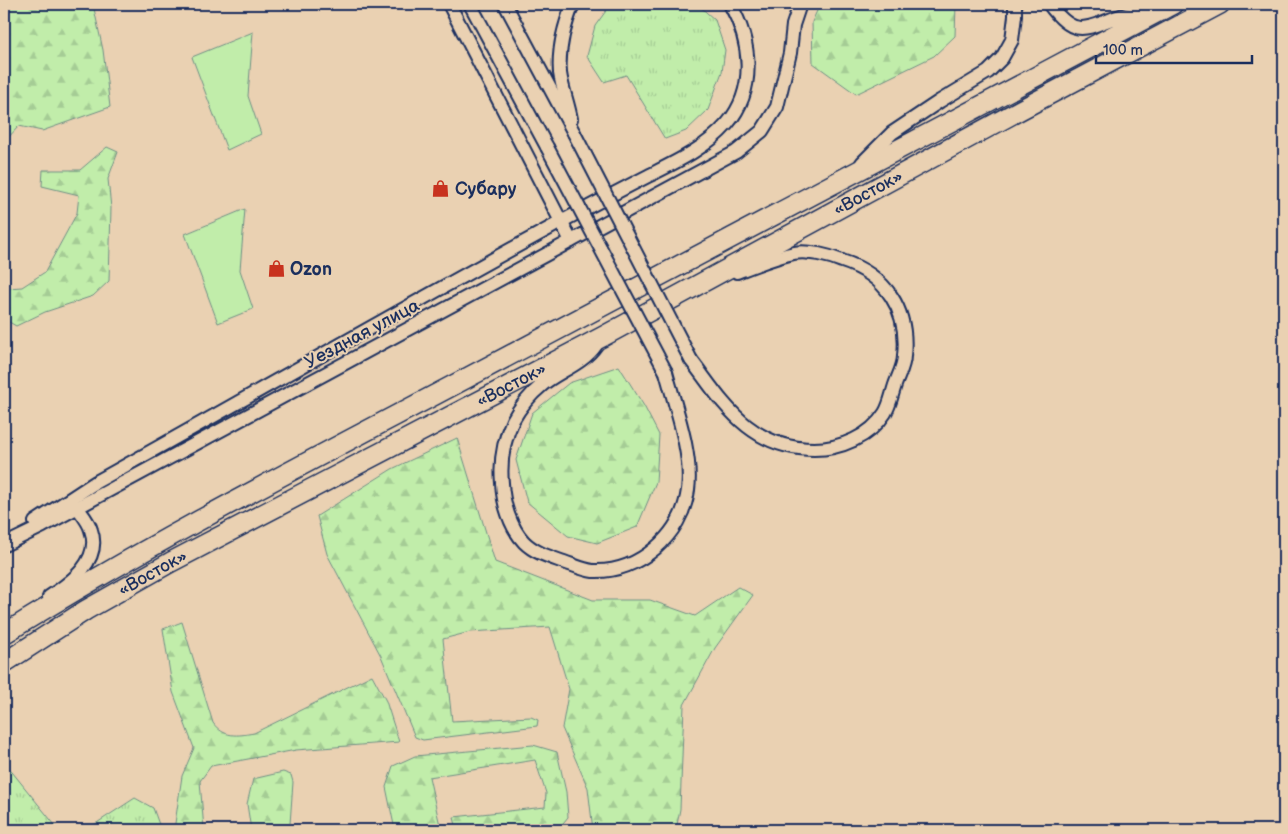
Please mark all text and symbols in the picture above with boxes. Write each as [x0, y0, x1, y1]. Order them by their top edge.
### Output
scale bar [1096, 32, 1252, 64]
text: 100 m [1103, 41, 1143, 60]
street label: «Восток» [829, 165, 906, 220]
shop icon: Субару [431, 179, 451, 199]
place label: Субару [455, 179, 517, 200]
shop icon: Ozon [266, 259, 286, 279]
place label: Ozon [290, 259, 332, 280]
street label: Уездная улица [301, 295, 423, 373]
street label: «Восток» [473, 357, 550, 411]
street label: «Восток» [114, 545, 191, 600]

